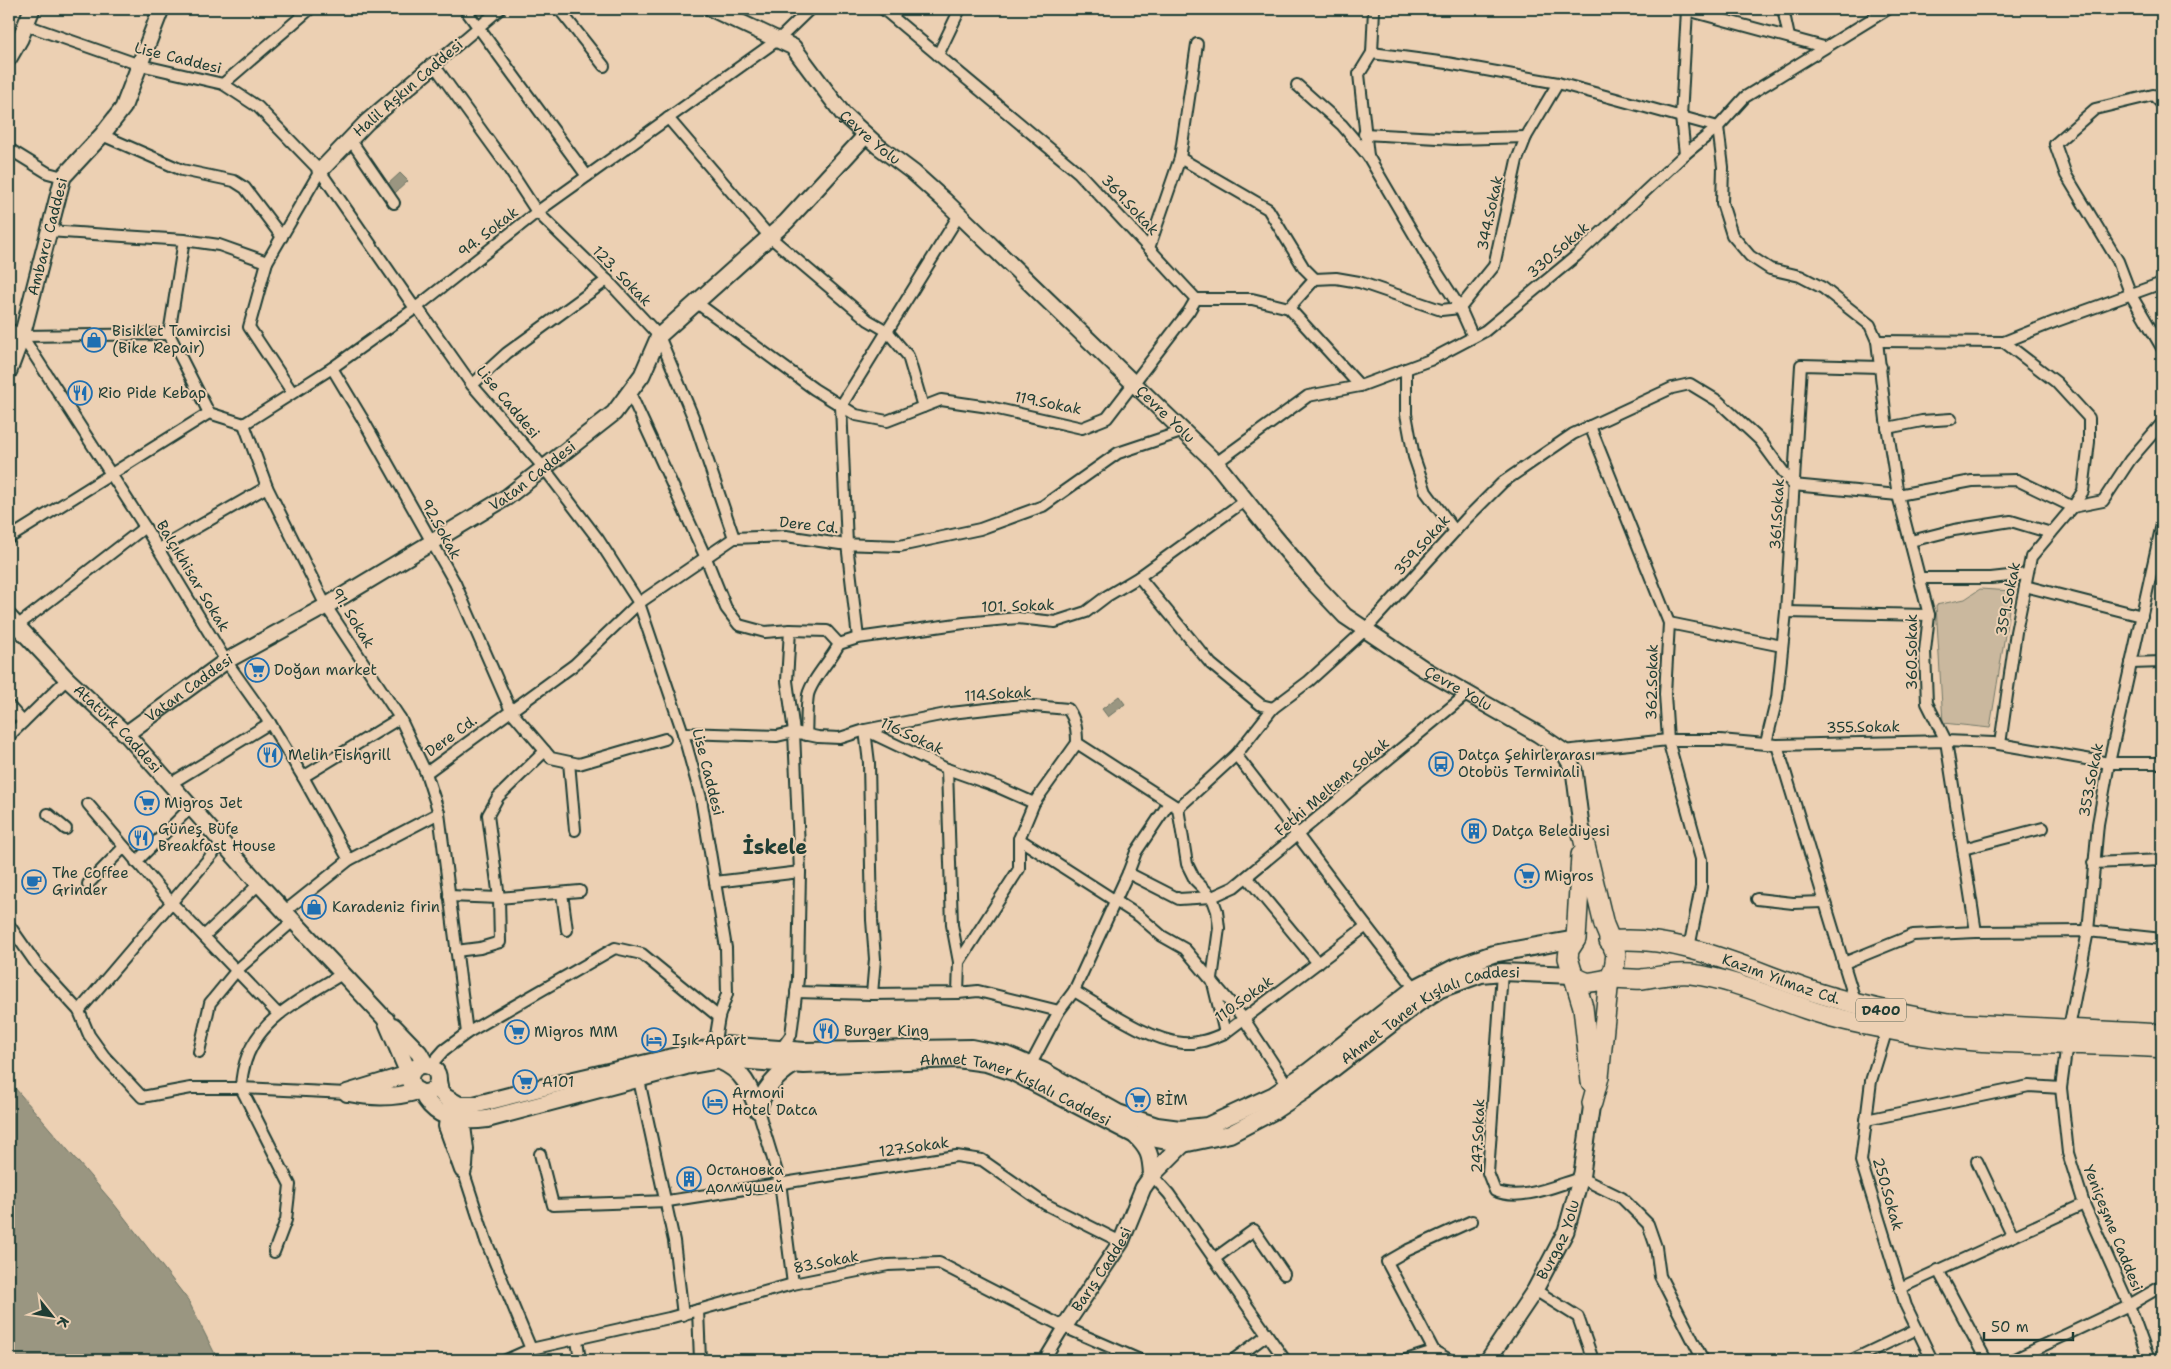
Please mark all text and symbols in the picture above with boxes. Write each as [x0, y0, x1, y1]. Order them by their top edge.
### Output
street label: Halil Aşkın Caddesi [349, 35, 467, 141]
street label: Lise Caddesi [132, 38, 224, 78]
street label: Çevre Yolu [835, 106, 905, 169]
street label: 369.Sokak [1097, 170, 1163, 240]
street label: 344.Sokak [1472, 174, 1508, 252]
street label: Ambarcı Caddesi [23, 175, 72, 298]
street label: 94. Sokak [454, 202, 522, 262]
street label: 330.Sokak [1523, 218, 1593, 282]
street label: 123. Sokak [588, 241, 656, 311]
place label: Bisiklet Tamircisi (Bike Repair) [112, 321, 231, 358]
shop icon: Bisiklet Tamircisi (Bike Repair) [81, 327, 107, 353]
street label: Lise Caddesi [472, 361, 544, 443]
restaurant icon: Rio Pide Kebap [67, 380, 93, 406]
street label: Çevre Yolu [1132, 381, 1199, 447]
place label: Rio Pide Kebap [98, 383, 206, 403]
street label: 119.Sokak [1013, 387, 1083, 419]
street label: Vatan Caddesi [485, 437, 580, 516]
street label: 361.Sokak [1765, 478, 1789, 550]
street label: 92.Sokak [416, 495, 466, 563]
street label: 359.Sokak [1389, 510, 1455, 580]
street label: Dere Cd. [778, 512, 840, 538]
street label: Balçıkhisar Sokak [152, 517, 234, 635]
street label: 359.Sokak [1991, 560, 2025, 638]
street label: 91. Sokak [327, 584, 379, 652]
street label: 101. Sokak [981, 595, 1055, 617]
street label: 360.Sokak [1902, 614, 1922, 690]
street label: 362.Sokak [1641, 644, 1663, 720]
street label: Vatan Caddesi [141, 649, 236, 727]
supermarket icon: Doğan market [244, 657, 270, 683]
place label: Doğan market [274, 660, 377, 680]
street label: Çevre Yolu [1421, 661, 1496, 716]
street label: Atatürk Caddesi [69, 680, 166, 778]
street label: 114.Sokak [964, 682, 1032, 706]
street label: Dere Cd. [421, 710, 481, 762]
street label: 116.Sokak [877, 713, 947, 759]
street label: 355.Sokak [1826, 716, 1900, 738]
street label: Lise Caddesi [688, 726, 728, 818]
street label: Fethi Meltem Sokak [1271, 733, 1393, 841]
street label: 353.Sokak [2074, 741, 2108, 819]
restaurant icon: Melih Fishgrill [257, 742, 283, 768]
place label: Melih Fishgrill [288, 745, 391, 765]
place label: Datça Şehirlerarası Otobüs Terminali [1458, 745, 1595, 782]
bus stop icon: Datça Şehirlerarası Otobüs Terminali [1428, 751, 1454, 777]
supermarket icon: Migros Jet [134, 790, 160, 816]
place label: Migros Jet [164, 793, 243, 813]
building icon: Datça Belediyesi [1461, 818, 1487, 844]
place label: Güneş Büfe Breakfast House [158, 819, 276, 856]
place label: Datça Belediyesi [1492, 821, 1610, 841]
restaurant icon: Güneş Büfe Breakfast House [128, 825, 154, 851]
district label: İskele [743, 834, 807, 860]
place label: The Coffee Grinder [52, 863, 129, 900]
supermarket icon: Migros [1514, 863, 1540, 889]
place label: Migros [1544, 866, 1594, 886]
cafe icon: The Coffee Grinder [21, 869, 47, 895]
shop icon: Karadeniz firin [301, 894, 327, 920]
place label: Karadeniz firin [332, 897, 440, 917]
street label: Kazım Yılmaz Cd. [1719, 949, 1843, 1009]
street label: Ahmet Taner Kışlalı Caddesi [1337, 962, 1520, 1069]
street label: 110.Sokak [1211, 971, 1277, 1027]
road number: D400 [1856, 998, 1906, 1022]
restaurant icon: Burger King [813, 1018, 839, 1044]
supermarket icon: Migros MM [504, 1019, 530, 1045]
place label: Burger King [844, 1021, 929, 1041]
place label: Migros MM [534, 1022, 618, 1042]
hotel icon: Işık Apart [641, 1027, 667, 1053]
place label: Işık Apart [672, 1030, 746, 1050]
street label: Ahmet Taner Kışlalı Caddesi [919, 1049, 1114, 1131]
supermarket icon: A101 [512, 1069, 538, 1095]
place label: A101 [542, 1072, 574, 1092]
place label: Armoni Hotel Datca [732, 1083, 818, 1120]
supermarket icon: BİM [1125, 1087, 1151, 1113]
hotel icon: Armoni Hotel Datca [702, 1089, 728, 1115]
place label: BİM [1156, 1090, 1188, 1110]
street label: 247.Sokak [1467, 1098, 1489, 1174]
street label: 127.Sokak [878, 1132, 950, 1162]
street label: 250.Sokak [1868, 1155, 1908, 1233]
place label: Остановка долмушей [706, 1160, 784, 1197]
street label: Yeniçeşme Caddesi [2078, 1162, 2148, 1294]
building icon: Остановка долмушей [676, 1166, 702, 1192]
street label: Burgaz Yolu [1532, 1197, 1584, 1283]
street label: Barış Caddesi [1067, 1224, 1136, 1316]
street label: 83.Sokak [792, 1246, 860, 1278]
north arrow [28, 1292, 78, 1342]
scale bar [1984, 1309, 2072, 1341]
text: K [53, 1314, 73, 1332]
text: 50 m [1991, 1317, 2029, 1337]

